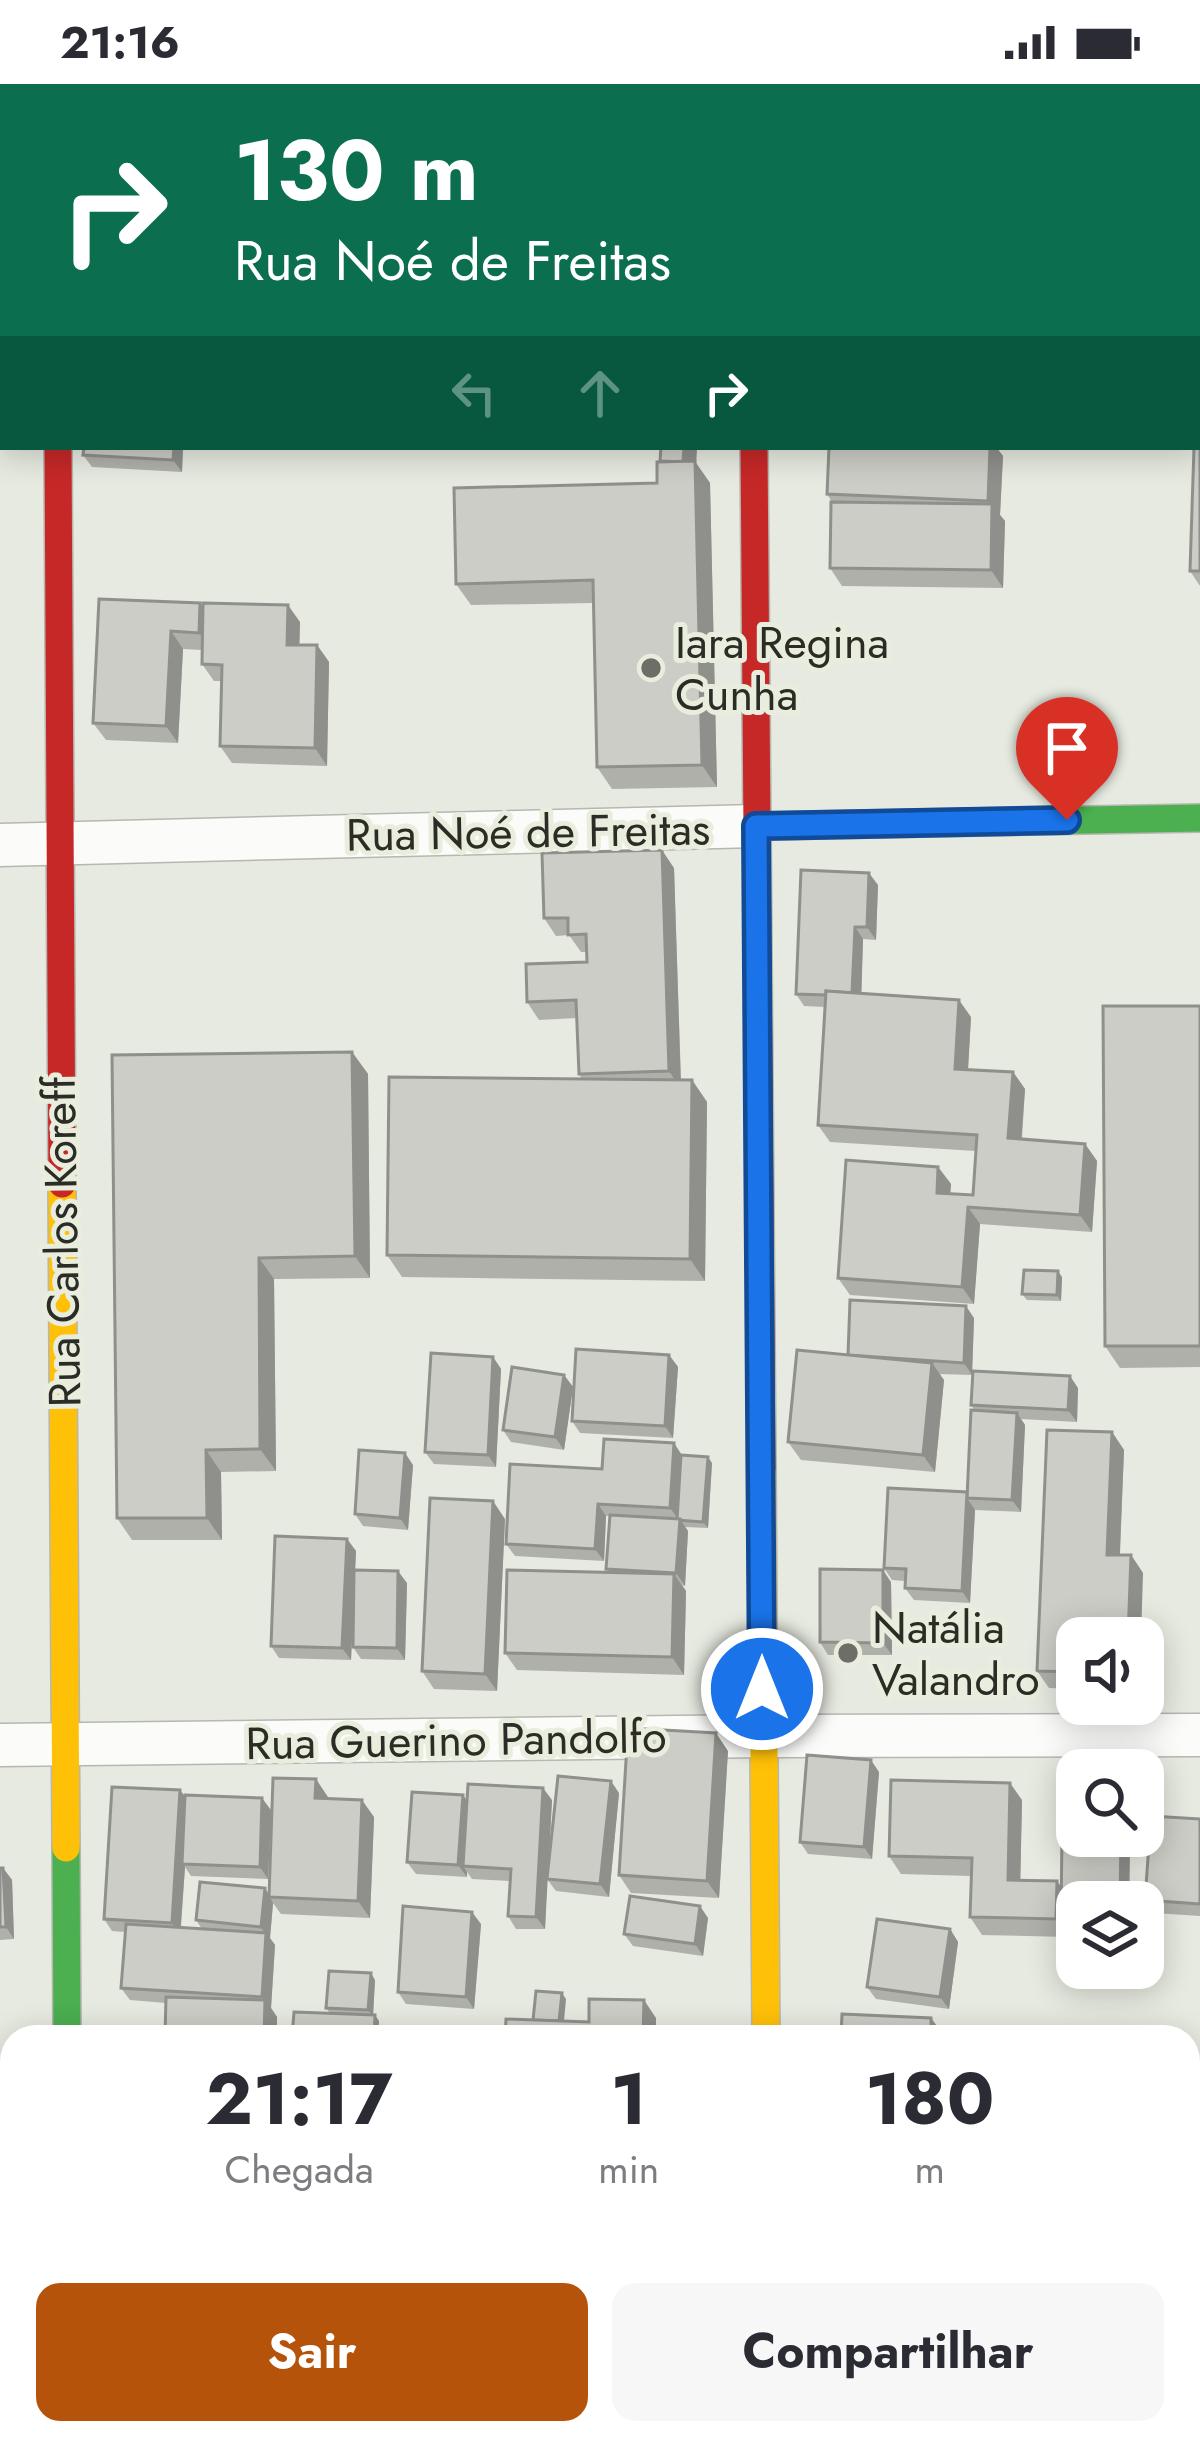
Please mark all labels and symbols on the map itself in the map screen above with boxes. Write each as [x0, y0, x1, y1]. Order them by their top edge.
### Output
place label: Iara Regina Cunha [675, 610, 889, 727]
marker: Iara Regina Cunha [638, 655, 664, 681]
pin [1016, 697, 1118, 820]
street label: Rua Noé de Freitas [345, 796, 711, 868]
street label: Rua Carlos Koreff [27, 1075, 97, 1408]
place label: Natália Valandro [872, 1595, 1039, 1712]
position arrow [699, 1626, 825, 1752]
marker: Natália Valandro [835, 1640, 861, 1666]
street label: Rua Guerino Pandolfo [245, 1704, 667, 1776]

